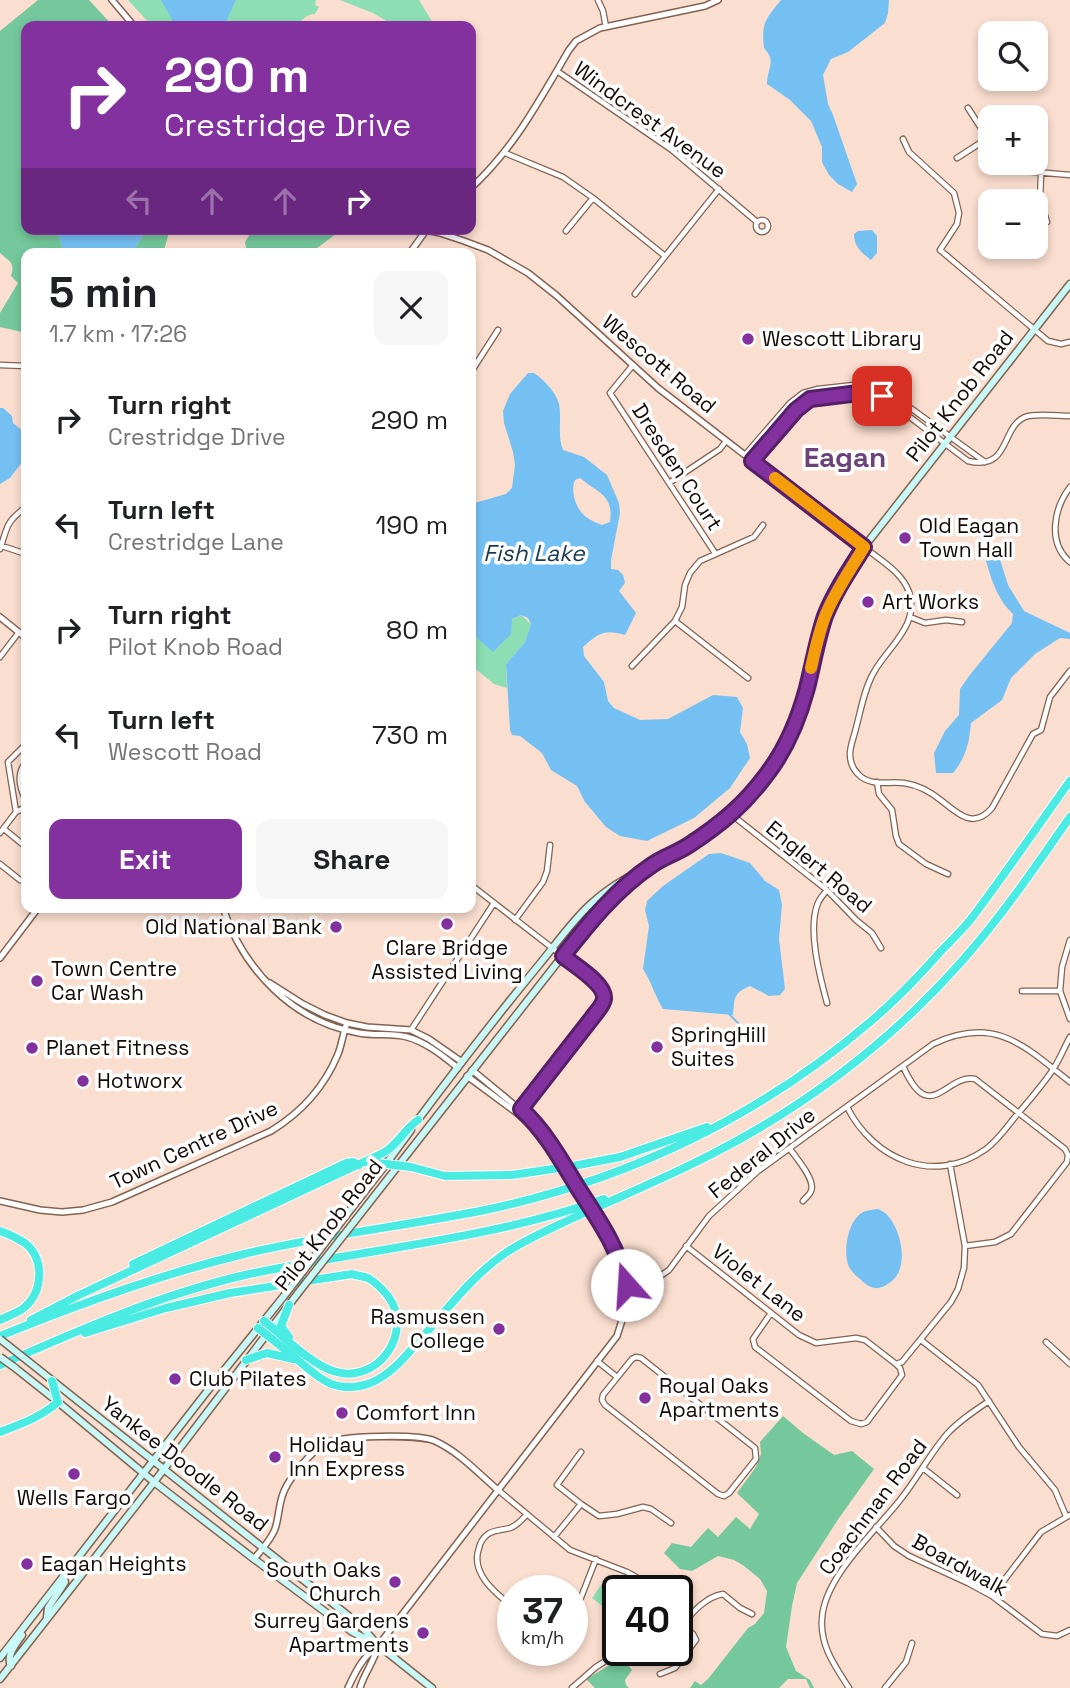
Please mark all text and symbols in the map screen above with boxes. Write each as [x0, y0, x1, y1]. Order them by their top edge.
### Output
map controls [978, 21, 1048, 259]
button: search [978, 21, 1048, 91]
text: 290 m [164, 44, 309, 106]
icon: right [49, 49, 140, 140]
street label: Windcrest Avenue [569, 55, 732, 184]
text: Crestridge Drive [164, 105, 411, 145]
button: + [978, 105, 1048, 175]
icon: left [120, 182, 158, 220]
icon: ahead [193, 182, 231, 220]
icon: ahead [266, 182, 304, 220]
icon: right [339, 182, 377, 220]
button: − [978, 189, 1048, 259]
text: 5 min [49, 266, 158, 319]
button: close [374, 271, 448, 345]
street label: Wescott Road [597, 308, 722, 419]
text: 1.7 km · 17:26 [49, 319, 187, 349]
street label: Pilot Knob Road [900, 324, 1019, 467]
place label: Wescott Library [762, 325, 921, 352]
marker: Wescott Library [740, 331, 756, 347]
pin [852, 366, 912, 426]
icon: arrive [863, 377, 901, 415]
text: Turn right [108, 388, 232, 422]
street label: Dresden Court [626, 398, 729, 535]
icon: right [49, 401, 87, 439]
text: 290 m [371, 403, 448, 437]
text: Crestridge Drive [108, 422, 286, 452]
district label: Eagan [804, 439, 886, 475]
text: Turn left [108, 493, 215, 527]
icon: left [49, 506, 87, 544]
text: 190 m [376, 508, 448, 542]
place label: Old Eagan Town Hall [919, 512, 1019, 563]
text: Crestridge Lane [108, 527, 284, 557]
marker: Old Eagan Town Hall [897, 530, 913, 546]
water label: Fish Lake [483, 538, 586, 568]
place label: Art Works [882, 588, 979, 615]
marker: Art Works [860, 594, 876, 610]
text: Turn right [108, 598, 232, 632]
icon: right [49, 611, 87, 649]
text: 80 m [386, 613, 448, 647]
text: Pilot Knob Road [108, 632, 283, 662]
text: Turn left [108, 703, 215, 737]
icon: left [49, 716, 87, 754]
text: 730 m [372, 718, 448, 752]
text: Wescott Road [108, 737, 262, 767]
street label: Englert Road [761, 814, 878, 919]
button: Exit [49, 819, 242, 899]
button: Share [256, 819, 448, 899]
place label: Old National Bank [145, 913, 322, 940]
marker: Clare Bridge Assisted Living [439, 916, 455, 932]
marker: Old National Bank [328, 919, 344, 935]
place label: Clare Bridge Assisted Living [371, 934, 523, 985]
place label: Town Centre Car Wash [51, 955, 177, 1006]
marker: Town Centre Car Wash [29, 973, 45, 989]
place label: SpringHill Suites [671, 1021, 766, 1072]
place label: Planet Fitness [46, 1034, 189, 1061]
marker: SpringHill Suites [649, 1039, 665, 1055]
marker: Planet Fitness [24, 1040, 40, 1056]
place label: Hotworx [97, 1067, 183, 1094]
marker: Hotworx [75, 1073, 91, 1089]
street label: Town Centre Drive [106, 1094, 282, 1195]
street label: Federal Drive [703, 1101, 821, 1204]
street label: Pilot Knob Road [269, 1153, 388, 1296]
street label: Violet Lane [707, 1237, 812, 1328]
position arrow [590, 1248, 664, 1322]
place label: Rasmussen College [371, 1303, 485, 1354]
marker: Rasmussen College [491, 1321, 507, 1337]
place label: Club Pilates [189, 1365, 307, 1392]
marker: Club Pilates [167, 1371, 183, 1387]
place label: Royal Oaks Apartments [659, 1372, 779, 1423]
street label: Yankee Doodle Road [96, 1390, 274, 1537]
marker: Royal Oaks Apartments [637, 1390, 653, 1406]
place label: Comfort Inn [356, 1399, 476, 1426]
marker: Comfort Inn [334, 1405, 350, 1421]
place label: Holiday Inn Express [289, 1431, 405, 1482]
street label: Coachman Road [813, 1433, 933, 1580]
marker: Holiday Inn Express [267, 1449, 283, 1465]
marker: Wells Fargo [66, 1466, 82, 1482]
place label: Wells Fargo [17, 1484, 131, 1511]
street label: Boardwalk [908, 1527, 1013, 1602]
place label: Eagan Heights [41, 1550, 187, 1577]
marker: Eagan Heights [19, 1556, 35, 1572]
place label: South Oaks Church [266, 1556, 381, 1607]
marker: South Oaks Church [387, 1574, 403, 1590]
speed limit sign: 40 [602, 1575, 693, 1666]
text: 37 [522, 1589, 563, 1633]
place label: Surrey Gardens Apartments [254, 1607, 409, 1658]
marker: Surrey Gardens Apartments [415, 1625, 431, 1641]
text: km/h [521, 1626, 564, 1649]

